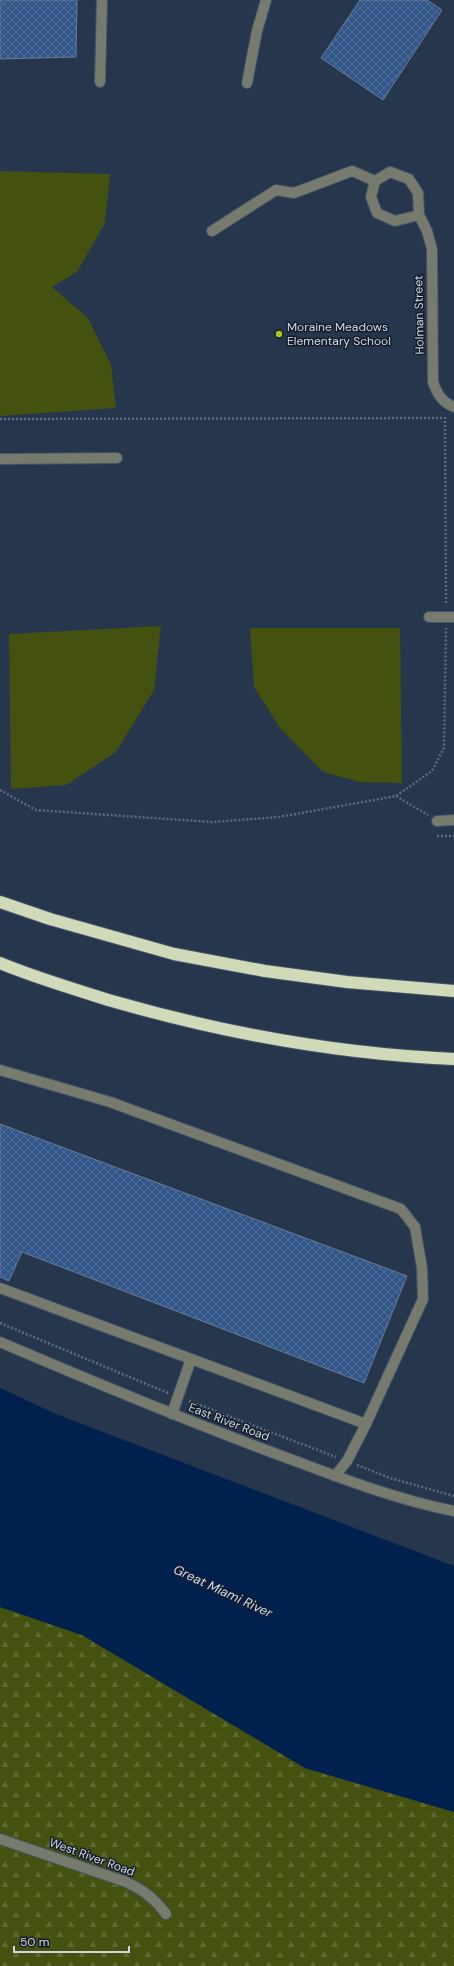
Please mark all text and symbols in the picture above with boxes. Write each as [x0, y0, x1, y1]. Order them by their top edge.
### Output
street label: Holman Street [410, 275, 428, 355]
place label: Moraine Meadows Elementary School [287, 319, 391, 349]
marker: Moraine Meadows Elementary School [274, 329, 284, 339]
street label: East River Road [186, 1399, 272, 1445]
water label: Great Miami River [171, 1561, 276, 1622]
street label: West River Road [47, 1834, 137, 1880]
scale bar [14, 1928, 129, 1954]
text: 50 m [20, 1934, 49, 1950]

